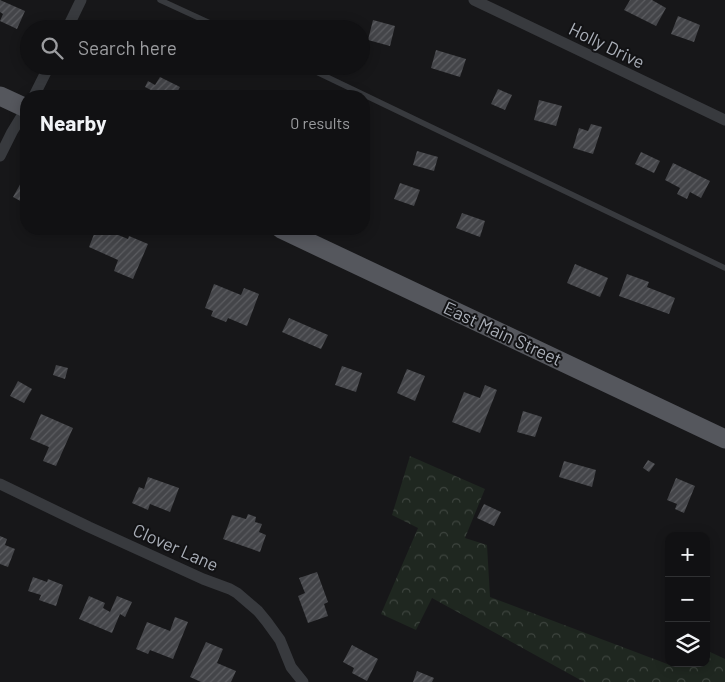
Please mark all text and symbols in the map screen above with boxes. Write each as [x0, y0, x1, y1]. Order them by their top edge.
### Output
street label: Holly Drive [565, 17, 649, 73]
search box [20, 20, 370, 75]
icon: search [38, 34, 66, 62]
text: Search here [78, 36, 177, 59]
text: Nearby [40, 110, 106, 135]
text: 0 results [290, 113, 350, 132]
street label: East Main Street [440, 296, 566, 370]
street label: Clover Lane [130, 518, 222, 576]
map controls [665, 532, 710, 667]
button: + [665, 532, 710, 577]
button: − [665, 577, 710, 622]
button: layers [665, 622, 710, 667]

